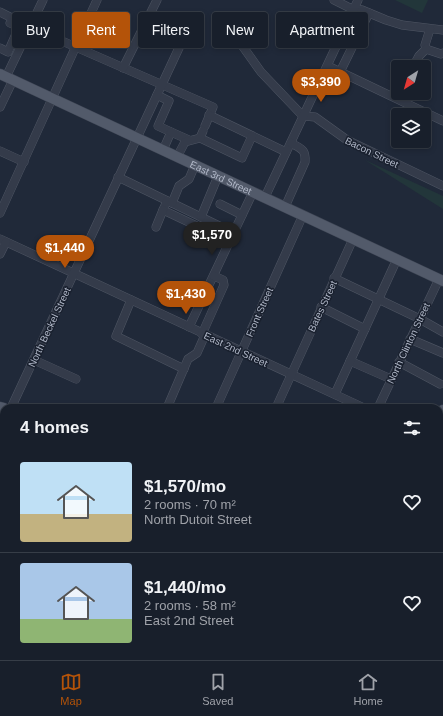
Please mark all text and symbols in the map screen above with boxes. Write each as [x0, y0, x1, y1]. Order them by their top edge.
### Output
chip: Buy [12, 12, 64, 48]
chip: Rent [72, 12, 130, 48]
chip: Filters [138, 12, 204, 48]
chip: New [212, 12, 268, 48]
chip: Apartment [276, 12, 368, 48]
north arrow [391, 60, 431, 100]
map controls [391, 60, 431, 148]
pin: $3,390 [288, 69, 354, 103]
text: $3,390 [301, 74, 341, 89]
button: layers [391, 108, 431, 148]
street label: Bacon Street [343, 135, 400, 170]
street label: East 3rd Street [188, 159, 254, 197]
pin: $1,570 [179, 222, 245, 256]
text: $1,570 [192, 227, 232, 242]
pin: $1,440 [32, 235, 98, 269]
text: $1,440 [45, 240, 85, 255]
street label: Bates Street [306, 279, 339, 333]
pin: $1,430 [153, 281, 219, 315]
street label: North Beckel Street [26, 285, 73, 369]
text: $1,430 [166, 286, 206, 301]
street label: Front Street [244, 286, 275, 339]
street label: North Clinton Street [385, 301, 432, 385]
street label: East 2nd Street [202, 330, 270, 369]
icon: filters [401, 417, 423, 439]
text: 4 homes [20, 418, 89, 437]
text: $1,570/mo [144, 477, 226, 496]
icon: home [52, 478, 100, 526]
icon: heart [401, 491, 423, 513]
text: 2 rooms · 70 m² [144, 497, 236, 512]
text: North Dutoit Street [144, 512, 252, 527]
text: $1,440/mo [144, 578, 226, 597]
icon: home [52, 579, 100, 627]
icon: heart [401, 592, 423, 614]
text: 2 rooms · 58 m² [144, 598, 236, 613]
text: East 2nd Street [144, 613, 234, 628]
tab: Map [60, 671, 82, 707]
tab: Saved [202, 671, 233, 707]
tab: Home [354, 671, 383, 707]

